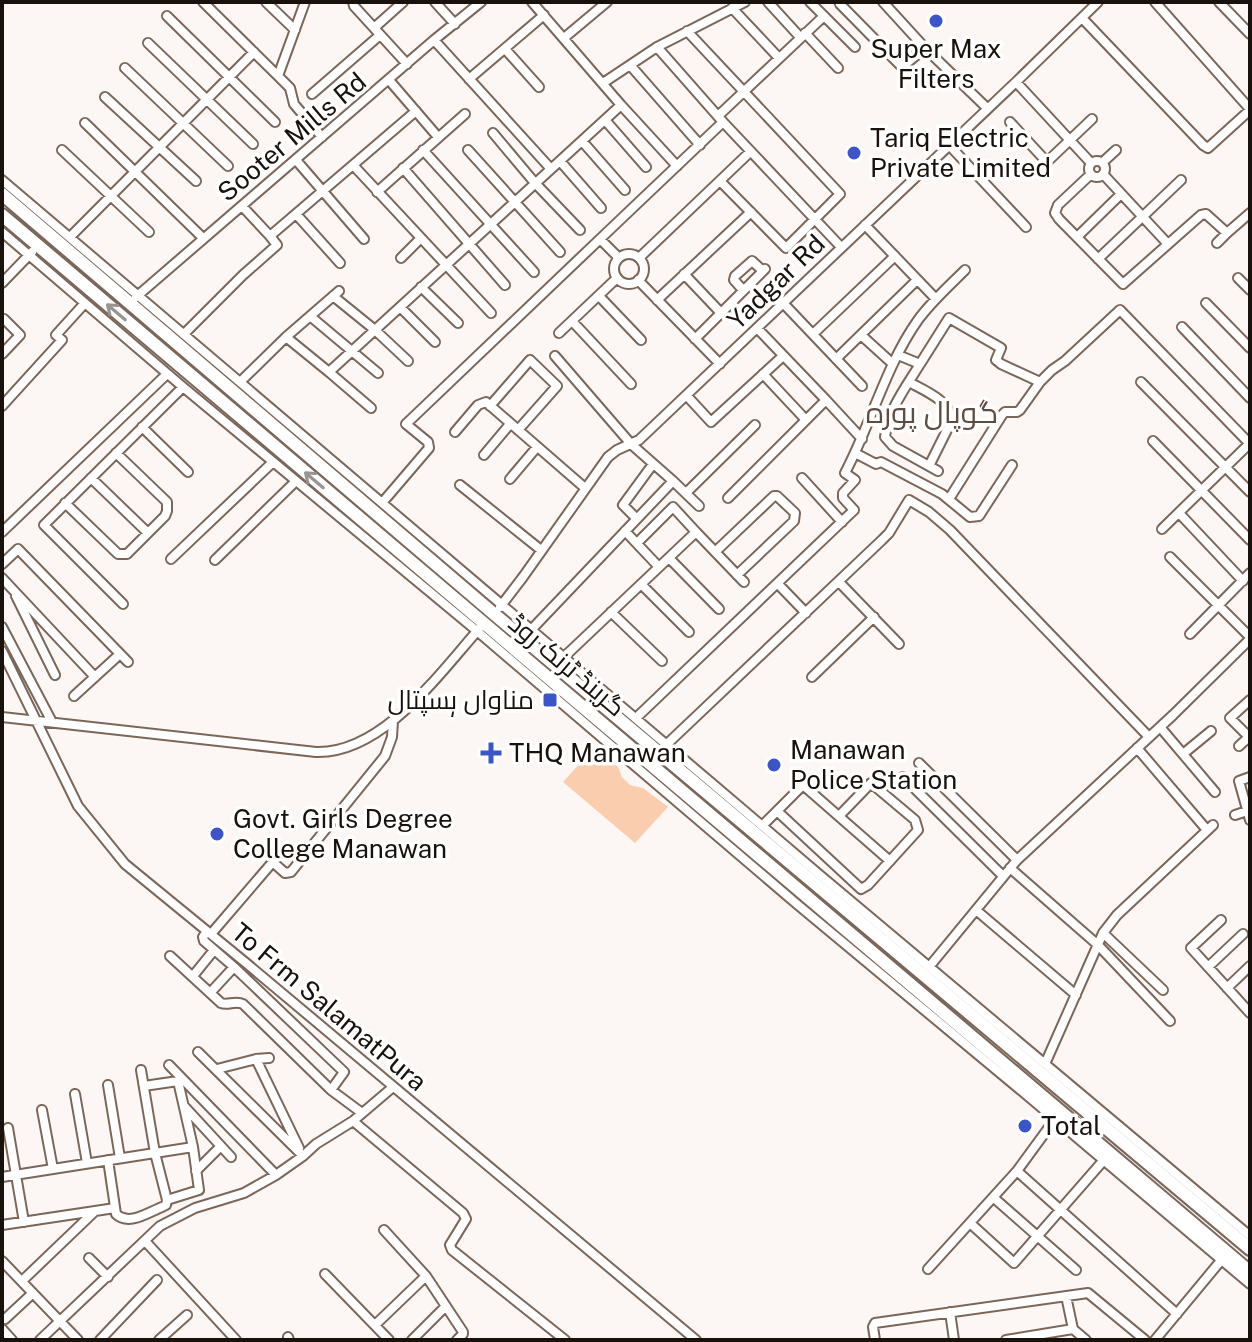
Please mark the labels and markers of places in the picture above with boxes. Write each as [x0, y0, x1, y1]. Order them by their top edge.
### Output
marker: Super Max Filters [927, 12, 945, 30]
place label: Super Max Filters [870, 33, 1002, 94]
place label: Tariq Electric Private Limited [870, 122, 1051, 183]
marker: Tariq Electric Private Limited [845, 144, 863, 162]
place label: مناواں ہسپتال [388, 684, 534, 717]
marker: مناواں ہسپتال [541, 691, 559, 709]
place label: Manawan Police Station [790, 734, 957, 795]
place label: THQ Manawan [509, 737, 686, 768]
marker: THQ Manawan [480, 742, 502, 764]
marker: Manawan Police Station [765, 756, 783, 774]
place label: Govt. Girls Degree College Manawan [233, 803, 453, 864]
marker: Govt. Girls Degree College Manawan [208, 825, 226, 843]
place label: Total [1041, 1110, 1101, 1141]
marker: Total [1016, 1117, 1034, 1135]

